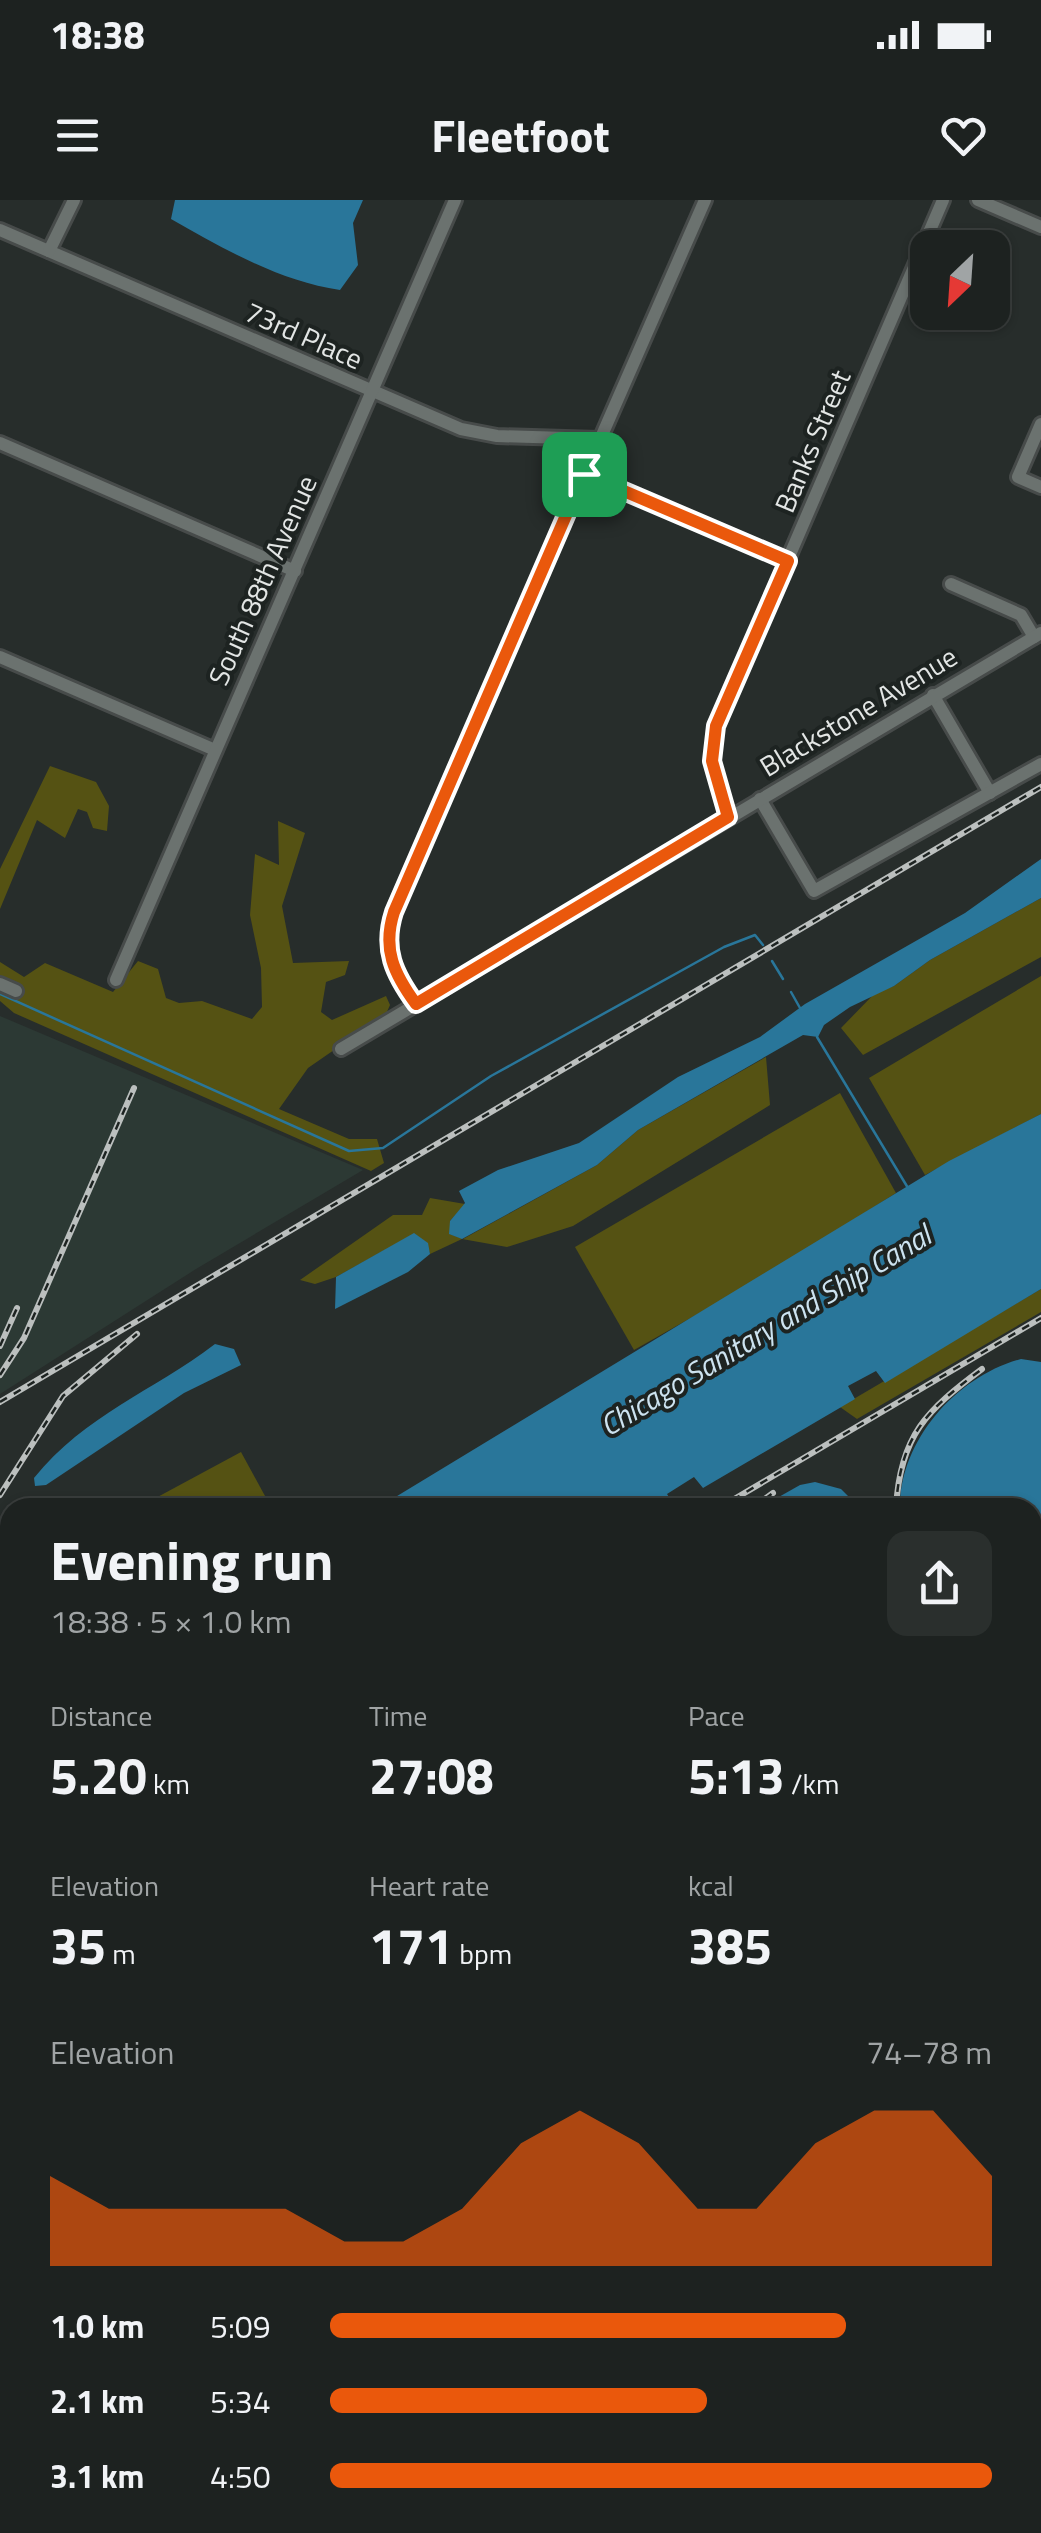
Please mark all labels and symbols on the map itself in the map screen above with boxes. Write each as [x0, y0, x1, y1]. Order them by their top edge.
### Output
north arrow [910, 230, 1010, 330]
street label: 73rd Place [238, 290, 370, 380]
street label: Banks Street [763, 363, 861, 519]
pin [542, 432, 627, 517]
street label: South 88th Avenue [196, 468, 328, 692]
street label: Blackstone Avenue [751, 635, 965, 787]
water label: Chicago Sanitary and Ship Canal [591, 1211, 943, 1447]

